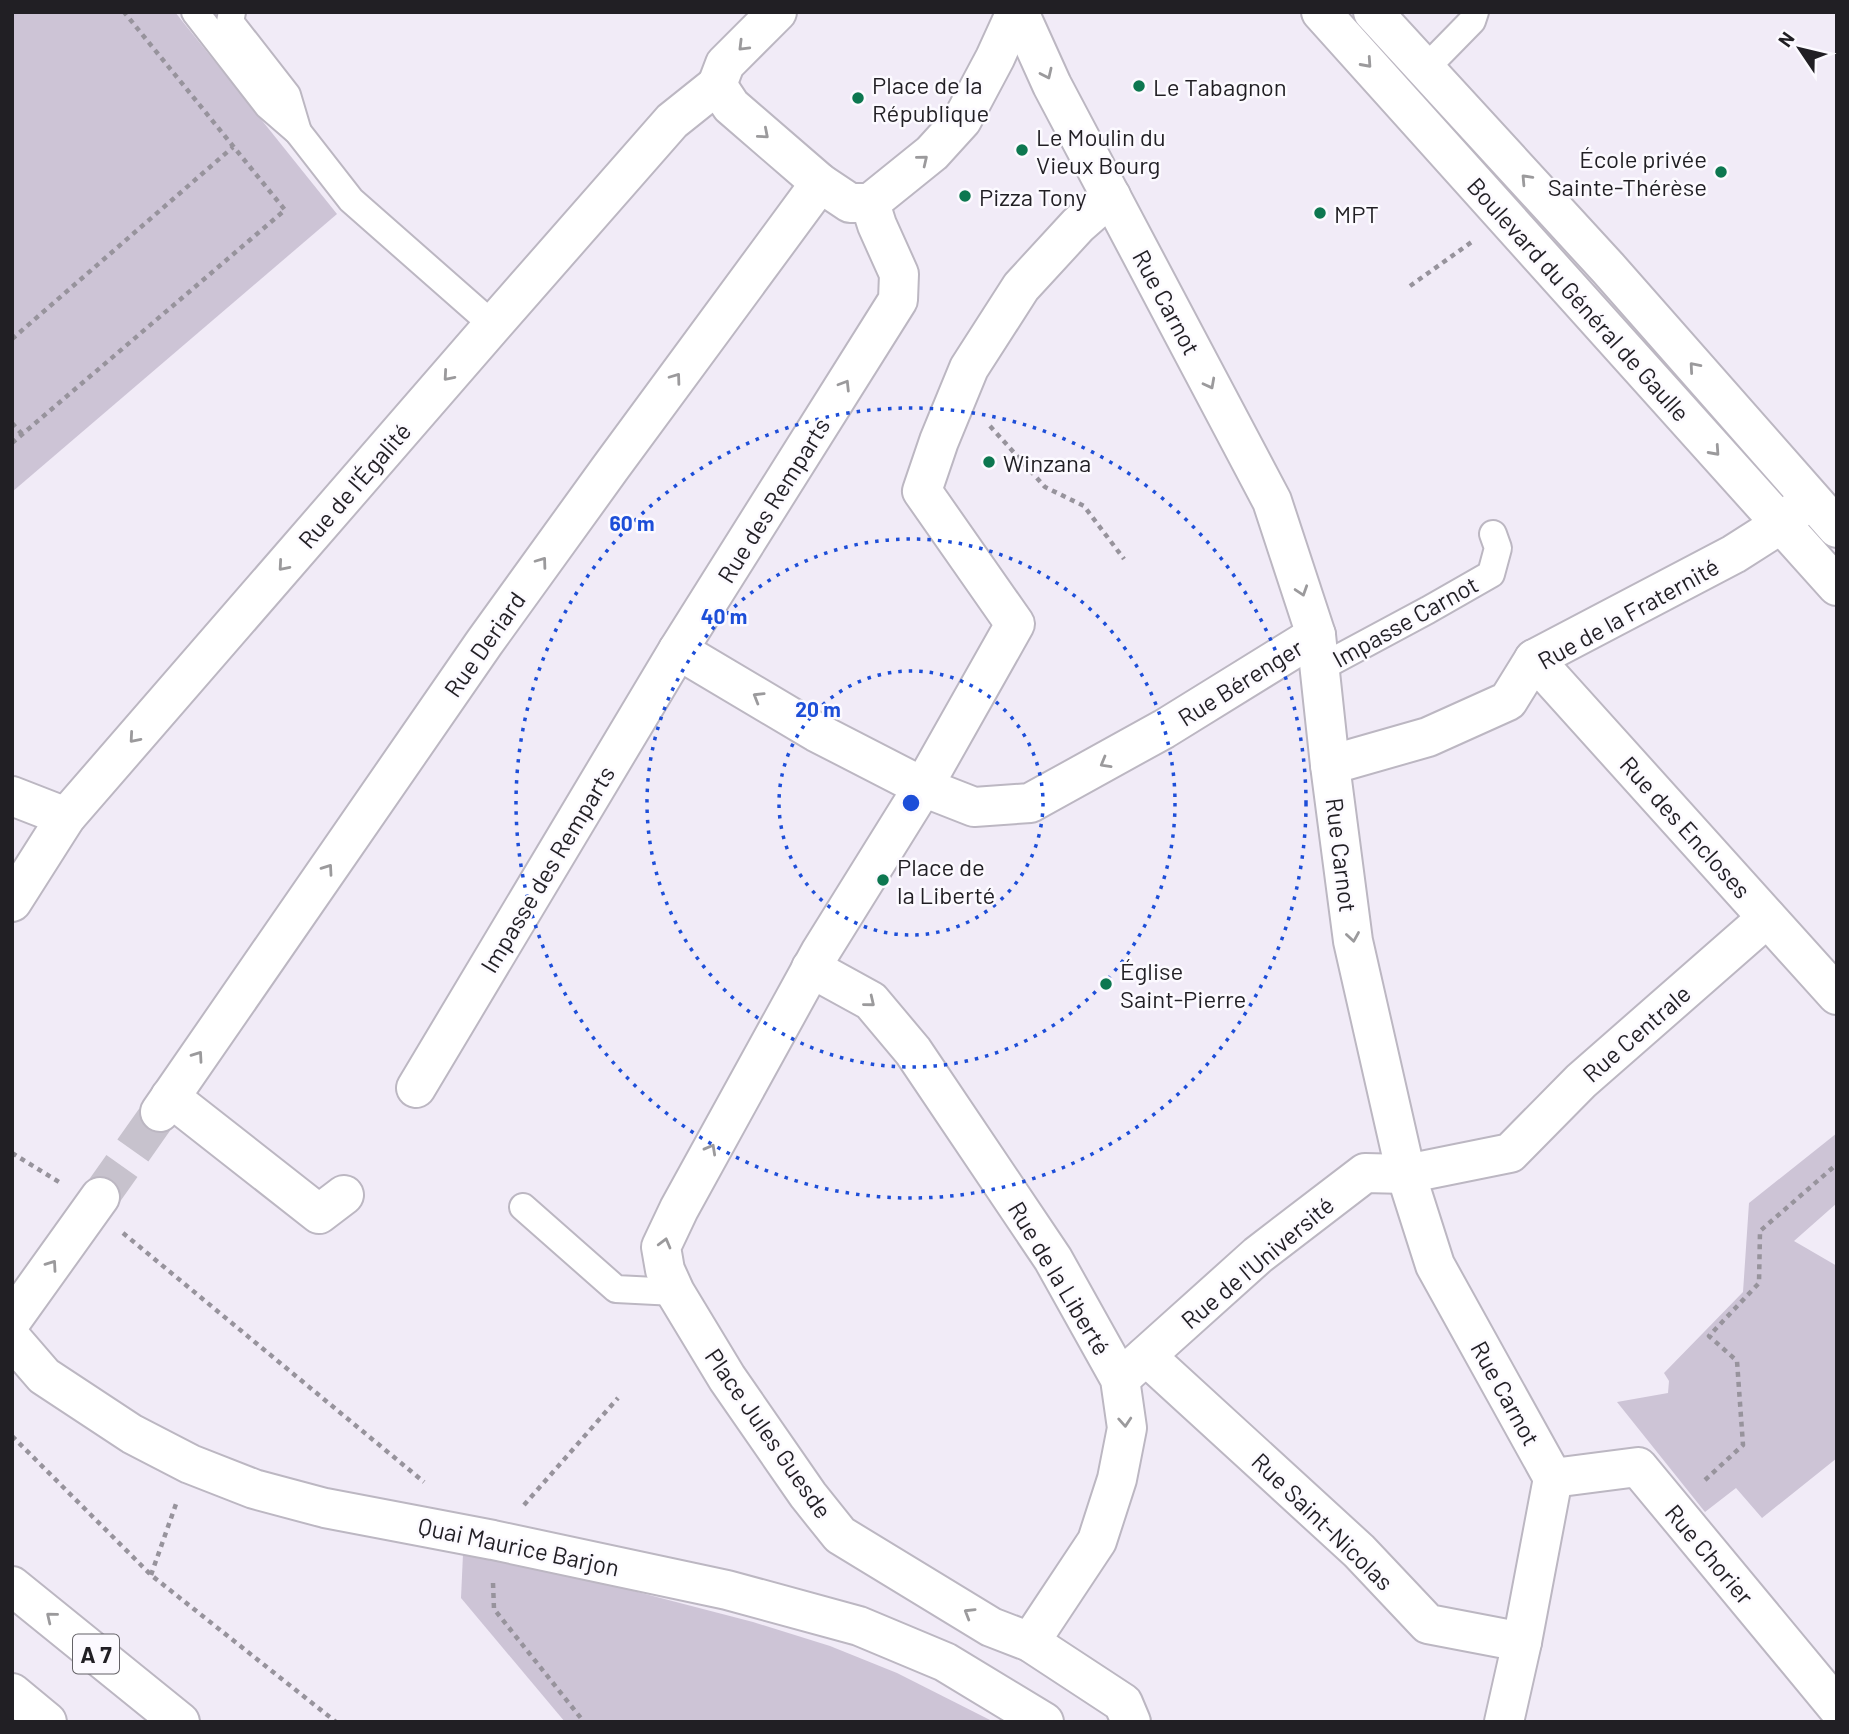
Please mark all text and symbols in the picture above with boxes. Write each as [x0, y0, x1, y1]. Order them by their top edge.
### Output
north arrow [1765, 14, 1835, 84]
text: N [1773, 27, 1799, 51]
one-way arrow [739, 38, 751, 50]
one-way arrow [1359, 55, 1371, 68]
one-way arrow [1039, 67, 1053, 79]
place label: Place de la République [872, 70, 989, 127]
place label: Le Tabagnon [1153, 72, 1287, 101]
marker: Le Tabagnon [1131, 78, 1147, 94]
marker: Place de la République [850, 90, 866, 106]
place label: Le Moulin du Vieux Bourg [1036, 122, 1166, 179]
one-way arrow [756, 126, 769, 138]
marker: Le Moulin du Vieux Bourg [1014, 142, 1030, 158]
place label: École privée Sainte-Thérèse [1548, 144, 1707, 201]
one-way arrow [916, 156, 928, 169]
marker: École privée Sainte-Thérèse [1713, 164, 1729, 180]
street label: Boulevard du Général de Gaulle [1462, 171, 1696, 427]
one-way arrow [1522, 174, 1534, 187]
place label: Pizza Tony [979, 182, 1087, 211]
marker: Pizza Tony [957, 188, 973, 204]
place label: MPT [1334, 199, 1379, 228]
marker: MPT [1312, 205, 1328, 221]
street label: Rue Carnot [1127, 244, 1207, 360]
one-way arrow [1690, 362, 1702, 375]
one-way arrow [444, 368, 456, 381]
one-way arrow [668, 373, 680, 386]
one-way arrow [1202, 377, 1216, 389]
one-way arrow [836, 380, 849, 393]
street label: Rue des Remparts [711, 412, 835, 588]
street label: Rue de l'Égalité [292, 416, 416, 554]
one-way arrow [1707, 443, 1719, 456]
place label: Winzana [1003, 448, 1091, 477]
marker: Winzana [981, 454, 997, 470]
text: 60 m [610, 510, 654, 535]
street label: Rue de la Fraternité [1532, 551, 1724, 675]
one-way arrow [534, 557, 546, 570]
one-way arrow [279, 558, 291, 571]
street label: Impasse Carnot [1327, 569, 1483, 673]
one-way arrow [1294, 585, 1308, 597]
street label: Rue Deriard [437, 586, 531, 702]
text: 40 m [701, 603, 747, 628]
street label: Rue Bérenger [1172, 632, 1308, 732]
one-way arrow [752, 693, 765, 706]
text: 20 m [795, 696, 841, 721]
one-way arrow [130, 730, 142, 743]
street label: Rue des Encloses [1615, 750, 1757, 904]
one-way arrow [1100, 755, 1112, 768]
street label: Impasse des Remparts [474, 760, 620, 978]
centre of rings [899, 791, 923, 815]
street label: Rue Carnot [1321, 796, 1363, 914]
place label: Place de la Liberté [897, 852, 995, 909]
one-way arrow [320, 864, 332, 877]
marker: Place de la Liberté [875, 872, 891, 888]
one-way arrow [1345, 931, 1360, 943]
place label: Église Saint-Pierre [1120, 956, 1246, 1013]
marker: Église Saint-Pierre [1098, 976, 1114, 992]
street label: Rue Centrale [1576, 978, 1696, 1088]
one-way arrow [862, 994, 874, 1007]
one-way arrow [190, 1051, 202, 1064]
one-way arrow [703, 1143, 716, 1156]
street label: Rue de l'Université [1175, 1190, 1339, 1334]
street label: Rue de la Liberté [1003, 1196, 1117, 1360]
one-way arrow [657, 1237, 671, 1249]
one-way arrow [44, 1260, 56, 1273]
street label: Rue Carnot [1465, 1336, 1547, 1450]
street label: Place Jules Guesde [700, 1342, 838, 1524]
one-way arrow [1117, 1417, 1132, 1428]
street label: Rue Saint-Nicolas [1246, 1446, 1400, 1596]
street label: Rue Chorier [1660, 1498, 1760, 1610]
street label: Quai Maurice Barjon [416, 1511, 622, 1581]
one-way arrow [963, 1608, 976, 1621]
one-way arrow [47, 1613, 59, 1626]
road number: A 7 [73, 1634, 119, 1674]

